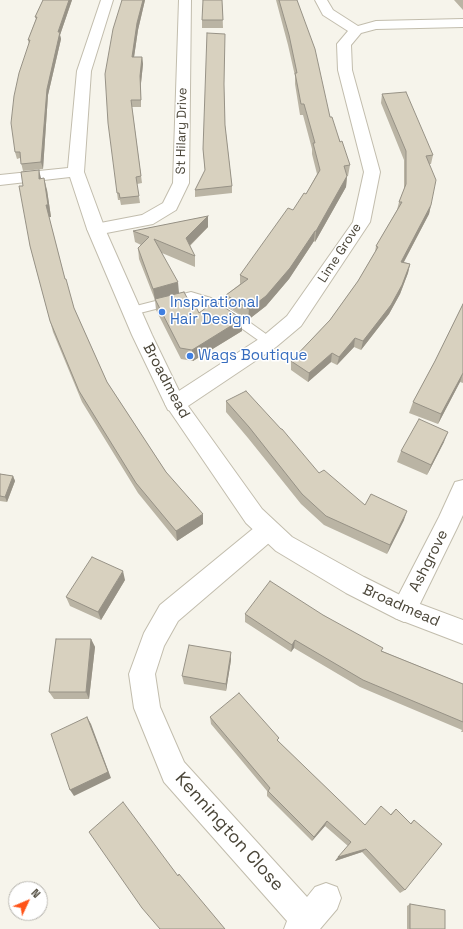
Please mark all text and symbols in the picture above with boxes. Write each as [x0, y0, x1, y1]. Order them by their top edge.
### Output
street label: St Hilary Drive [173, 87, 191, 175]
street label: Lime Grove [315, 220, 365, 286]
place label: Inspirational Hair Design [170, 294, 259, 329]
marker: Inspirational Hair Design [157, 307, 167, 317]
street label: Broadmead [139, 340, 193, 422]
place label: Wags Boutique [198, 347, 307, 365]
marker: Wags Boutique [185, 351, 195, 361]
street label: Ashgrove [406, 527, 452, 595]
street label: Broadmead [360, 581, 442, 631]
street label: Kennington Close [170, 768, 288, 896]
north arrow [8, 881, 48, 921]
text: N [28, 886, 44, 901]

